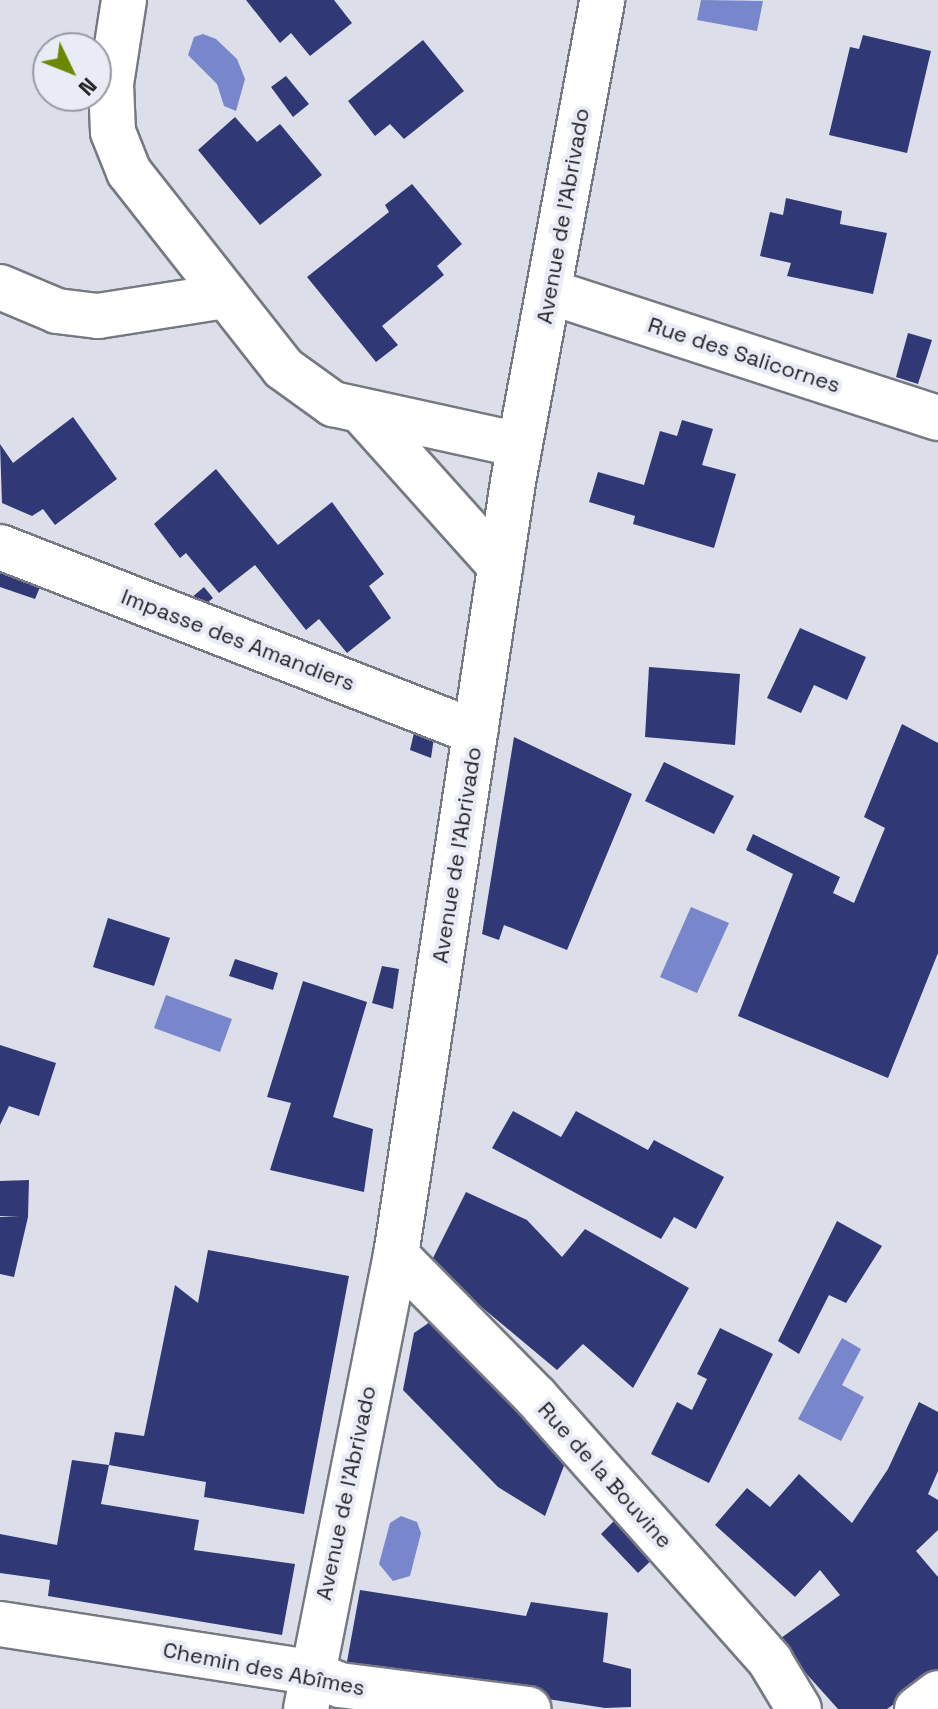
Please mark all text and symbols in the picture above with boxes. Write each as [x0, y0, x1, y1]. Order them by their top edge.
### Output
north arrow [32, 32, 112, 112]
text: N [73, 72, 103, 102]
street label: Avenue de l'Abrivado [531, 106, 595, 326]
street label: Rue des Salicornes [645, 311, 843, 399]
street label: Impasse des Amandiers [117, 583, 359, 697]
street label: Avenue de l'Abrivado [427, 745, 487, 965]
street label: Avenue de l'Abrivado [310, 1383, 382, 1603]
street label: Rue de la Bouvine [532, 1396, 678, 1554]
street label: Chemin des Abîmes [161, 1636, 367, 1702]

